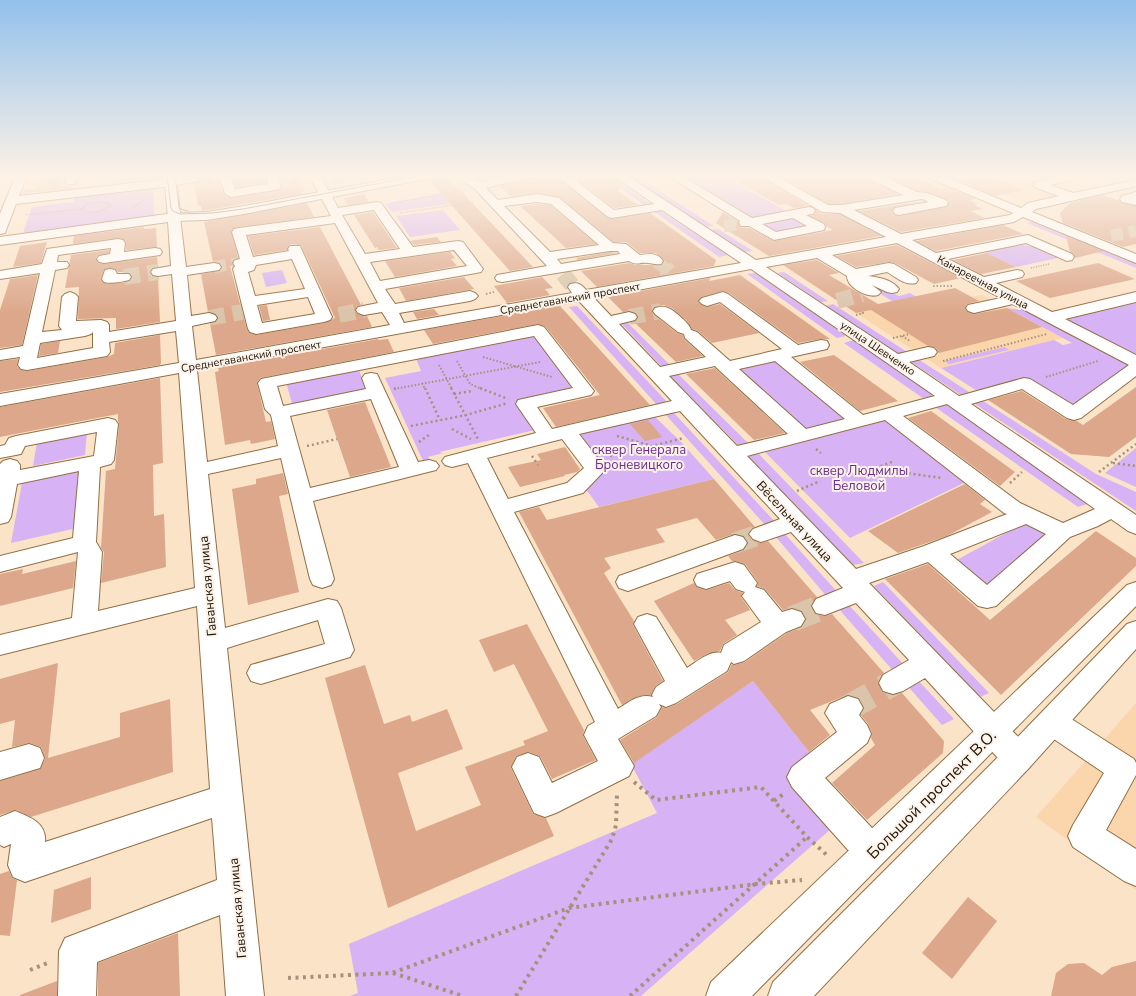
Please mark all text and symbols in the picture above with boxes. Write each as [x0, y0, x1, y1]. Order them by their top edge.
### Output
street label: Канареечная улица [934, 252, 1031, 313]
street label: Среднегаванский проспект [499, 279, 641, 318]
street label: улица Шевченко [837, 318, 918, 379]
street label: Среднегаванский проспект [180, 337, 322, 376]
park label: сквер Генерала Броневицкого [592, 441, 686, 474]
park label: сквер Людмилы Беловой [810, 462, 908, 495]
street label: Вёсельная улица [752, 477, 837, 566]
street label: Гаванская улица [195, 535, 221, 637]
street label: Большой проспект В.О. [862, 725, 1001, 864]
street label: Гаванская улица [225, 857, 251, 959]

